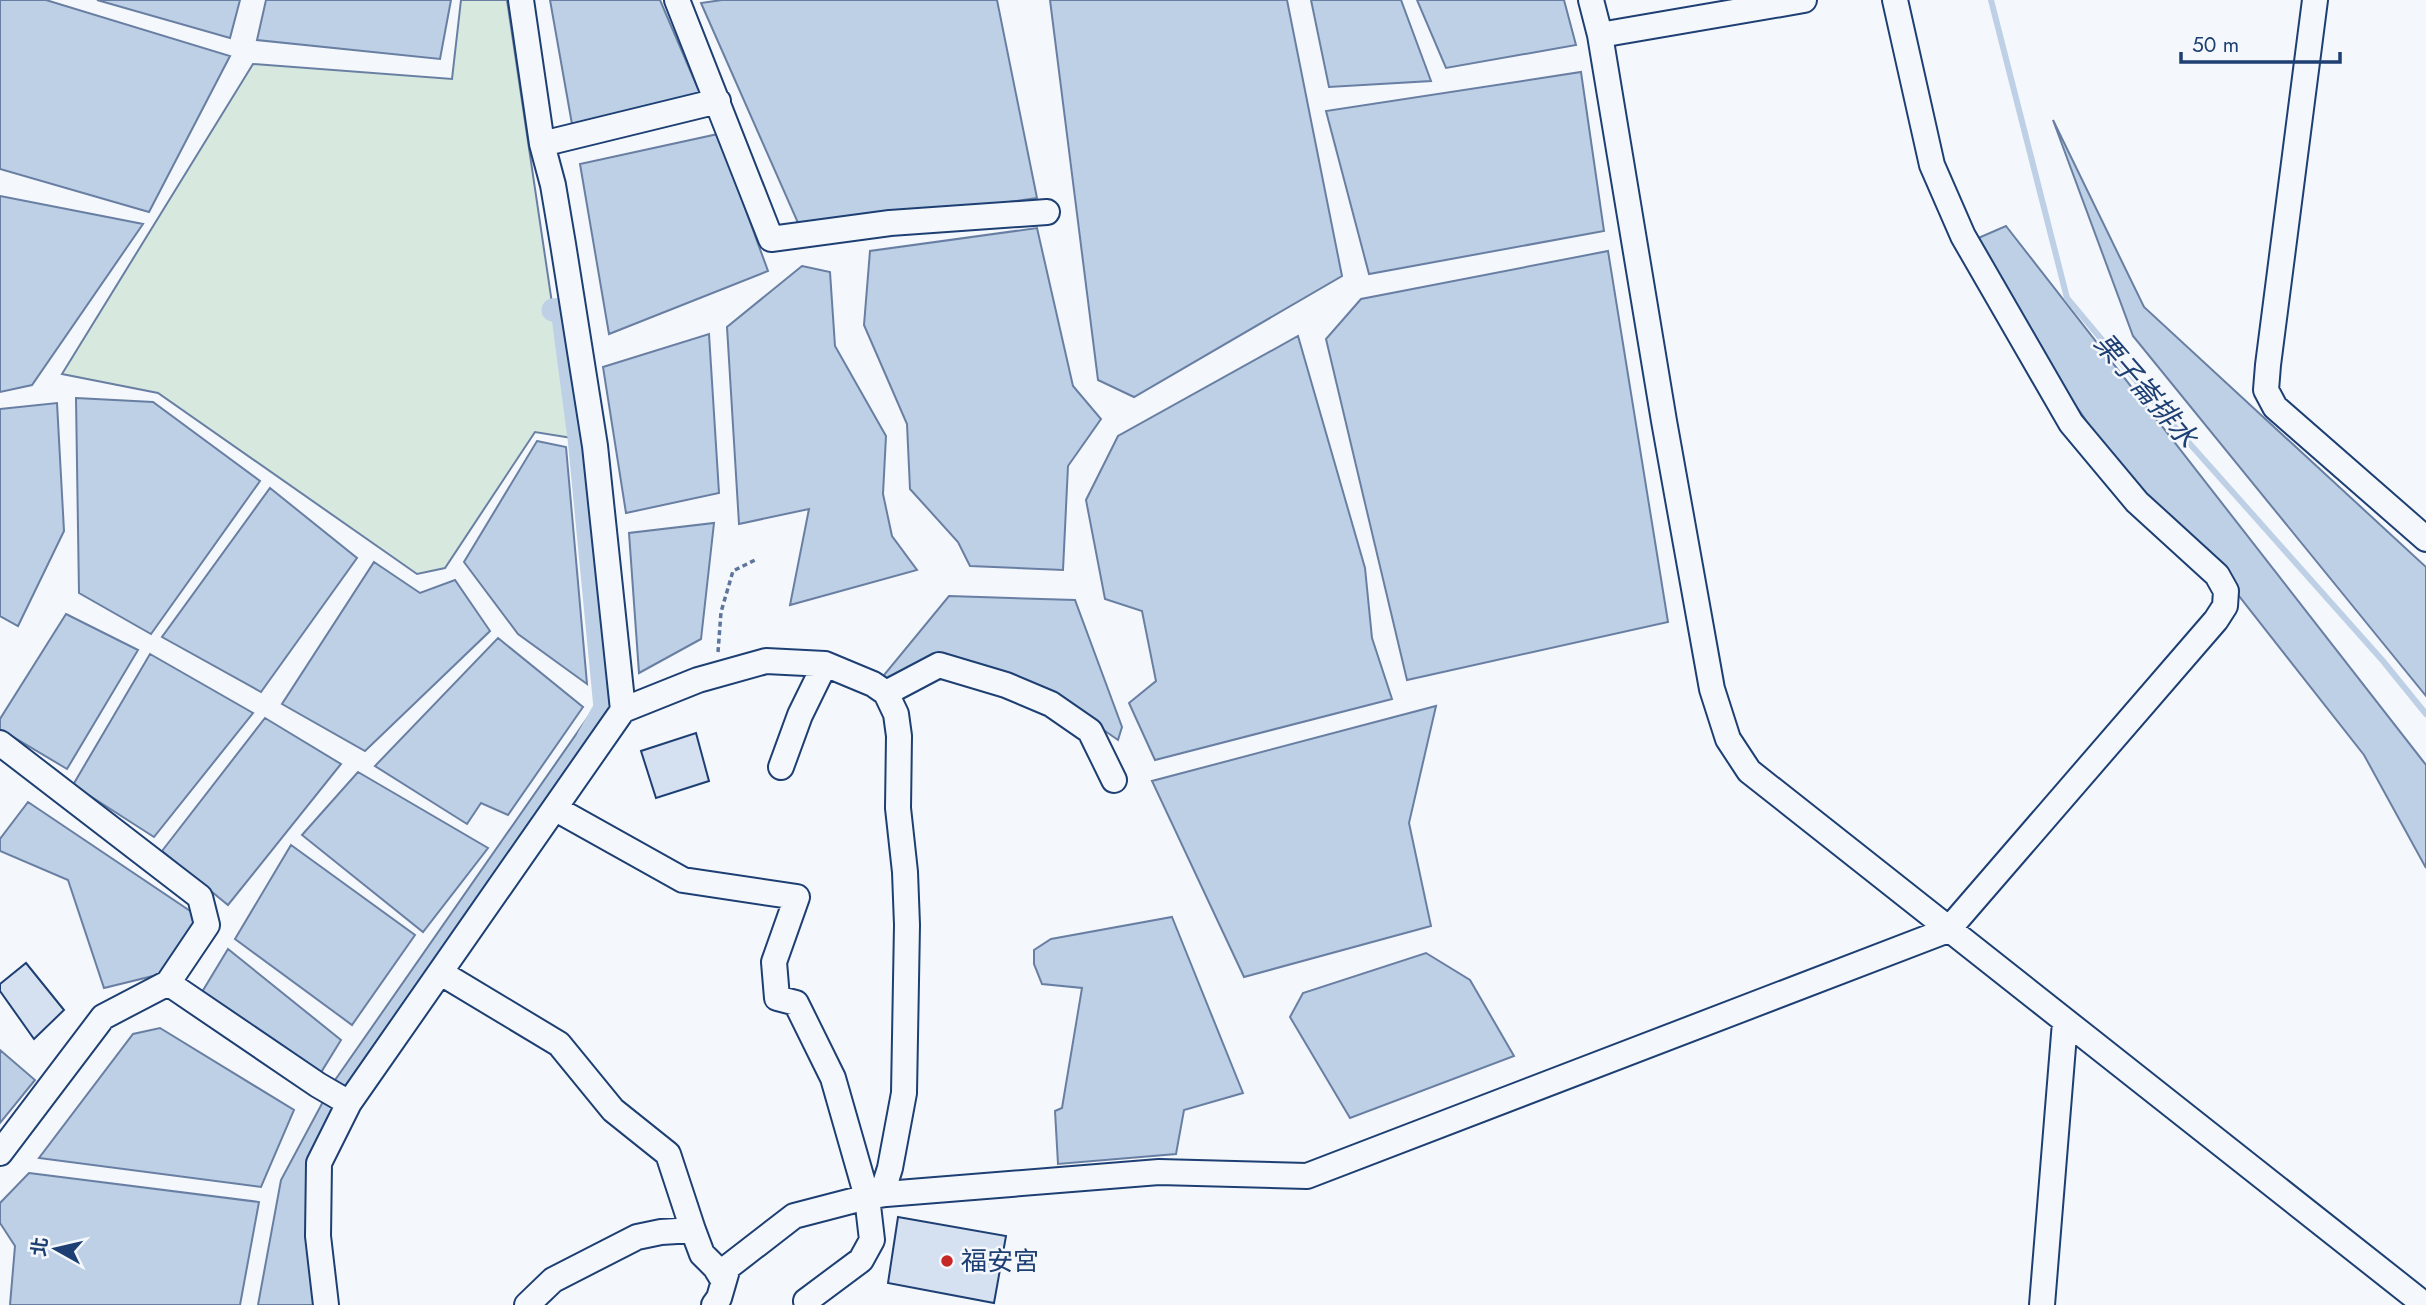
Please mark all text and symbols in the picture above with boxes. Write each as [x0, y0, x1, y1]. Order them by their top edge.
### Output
scale bar [2181, 21, 2340, 65]
text: 50 m [2192, 30, 2239, 60]
water label: 栗子崙排水 [2084, 324, 2208, 458]
north arrow [21, 1214, 91, 1284]
text: 北 [25, 1235, 54, 1258]
place label: 福安宮 [961, 1242, 1039, 1280]
marker: 福安宮 [939, 1253, 955, 1269]

